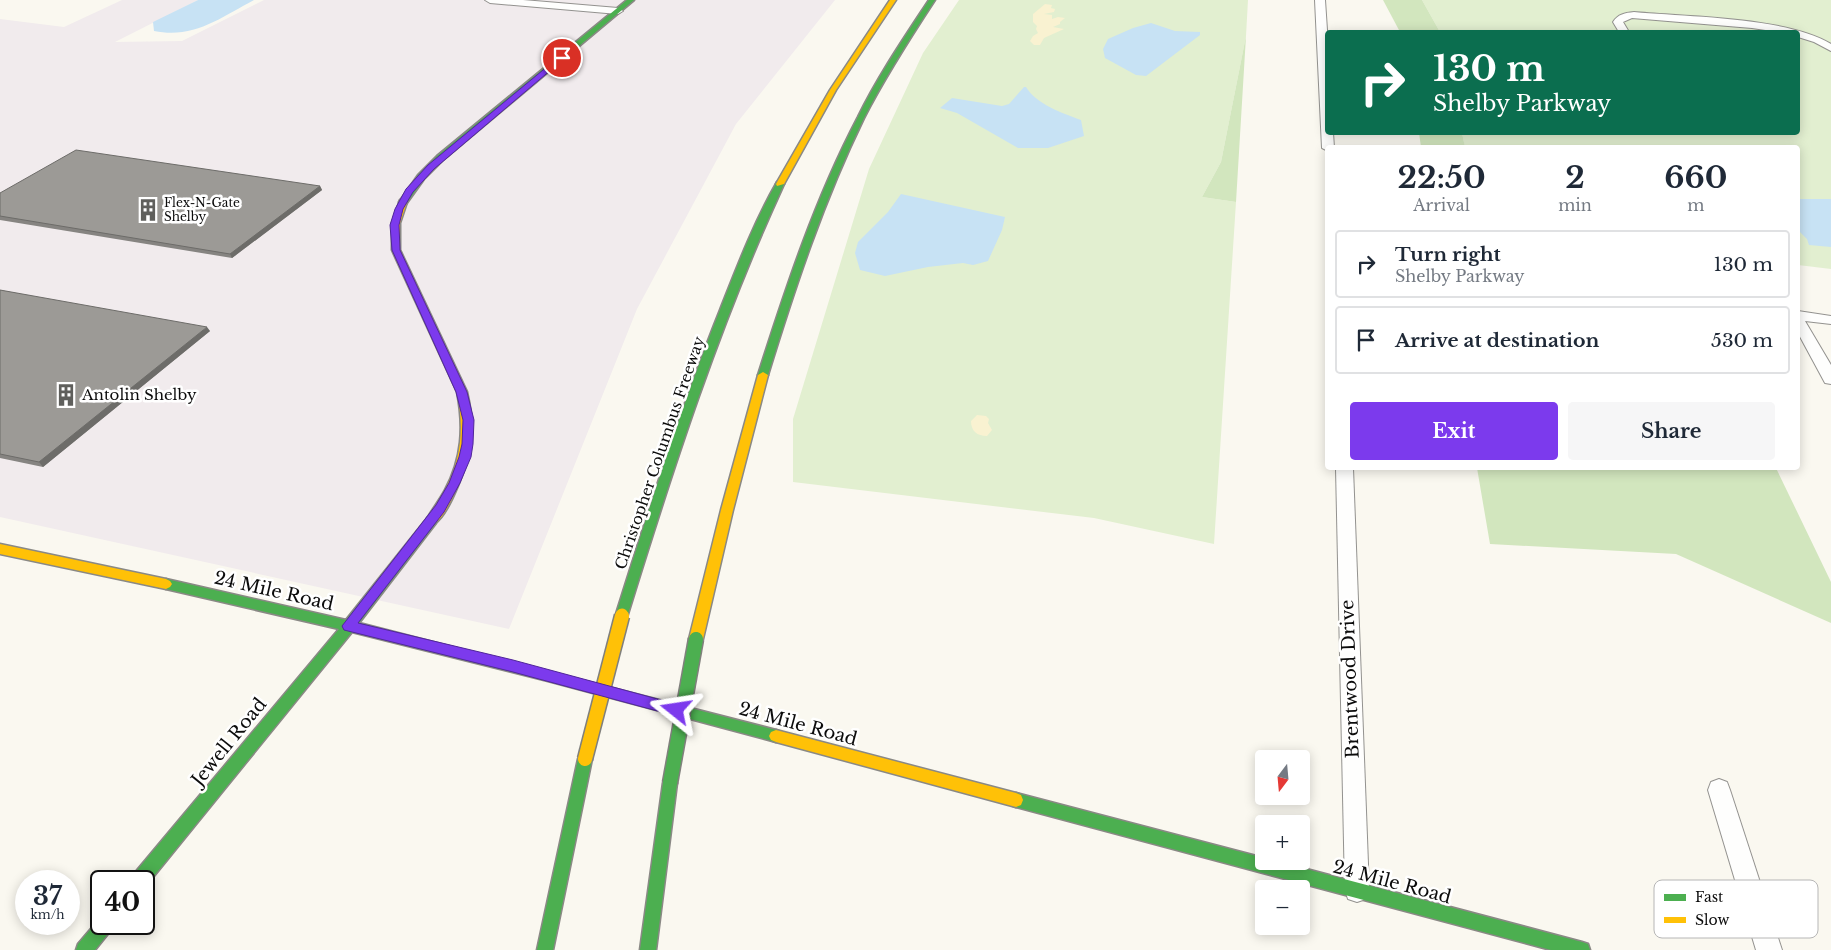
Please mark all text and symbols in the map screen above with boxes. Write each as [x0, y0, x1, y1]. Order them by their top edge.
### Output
pin [541, 37, 583, 79]
icon: arrive [548, 44, 576, 72]
text: 130 m [1433, 47, 1545, 90]
icon: right [1350, 50, 1415, 115]
text: Shelby Parkway [1433, 90, 1611, 117]
text: 22:50 [1398, 159, 1486, 196]
text: 2 [1565, 159, 1585, 196]
text: 660 [1664, 159, 1727, 196]
place label: Flex-N-Gate Shelby [164, 195, 240, 224]
text: Arrival [1413, 195, 1470, 215]
text: min [1558, 195, 1592, 215]
text: m [1687, 195, 1704, 215]
building icon: Flex-N-Gate Shelby [135, 197, 161, 223]
text: Turn right [1395, 243, 1501, 266]
icon: right [1352, 250, 1380, 278]
text: 130 m [1713, 253, 1773, 276]
text: Shelby Parkway [1395, 266, 1525, 286]
icon: arrive [1352, 326, 1380, 354]
text: Arrive at destination [1395, 329, 1599, 352]
text: 530 m [1711, 329, 1773, 352]
street label: Christopher Columbus Freeway [611, 334, 709, 572]
building icon: Antolin Shelby [53, 382, 79, 408]
place label: Antolin Shelby [81, 385, 197, 404]
button: Exit [1350, 402, 1558, 460]
button: Share [1568, 402, 1775, 460]
street label: 24 Mile Road [212, 567, 336, 615]
street label: Brentwood Drive [1336, 599, 1364, 759]
position arrow [649, 683, 701, 735]
street label: Jewell Road [186, 694, 271, 792]
street label: 24 Mile Road [736, 698, 860, 750]
north arrow [1255, 750, 1310, 805]
map controls [1255, 750, 1310, 935]
button: + [1255, 815, 1310, 870]
street label: 24 Mile Road [1330, 856, 1454, 908]
speed limit sign: 40 [90, 870, 155, 935]
button: − [1255, 880, 1310, 935]
legend [1654, 880, 1818, 938]
text: 37 [33, 881, 62, 912]
text: Fast [1695, 888, 1724, 906]
text: km/h [30, 907, 65, 922]
text: Slow [1695, 911, 1729, 929]

